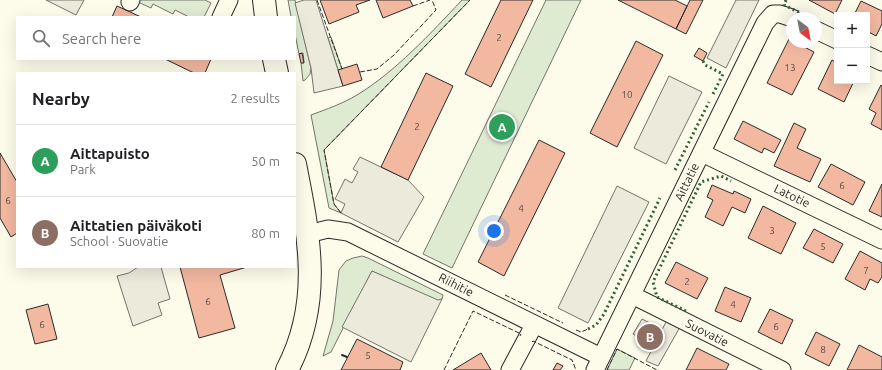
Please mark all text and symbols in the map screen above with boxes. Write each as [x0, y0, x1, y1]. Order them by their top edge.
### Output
north arrow [786, 12, 822, 48]
map controls [834, 12, 870, 84]
button: + [834, 12, 870, 48]
search box [16, 16, 296, 60]
icon: search [30, 27, 52, 49]
text: Search here [62, 30, 141, 47]
house number: 2 [496, 32, 502, 43]
button: − [834, 48, 870, 84]
house number: 13 [784, 62, 796, 73]
text: Nearby [32, 89, 90, 108]
house number: 10 [621, 89, 633, 100]
text: 2 results [230, 91, 280, 105]
pin: A [489, 112, 515, 142]
house number: 2 [414, 121, 420, 132]
text: Aittapuisto [70, 145, 150, 162]
text: A [40, 154, 50, 168]
text: 50 m [251, 154, 280, 168]
street label: Aittatie [672, 161, 701, 203]
text: Park [70, 162, 96, 176]
house number: 6 [839, 180, 845, 191]
street label: Latotie [772, 181, 812, 210]
house number: 6 [5, 195, 11, 206]
house number: 4 [518, 203, 524, 214]
text: Aittatien päiväkoti [70, 217, 202, 234]
your location [484, 221, 504, 241]
house number: 3 [769, 225, 775, 236]
text: B [41, 226, 49, 240]
text: 80 m [251, 226, 280, 240]
text: School · Suovatie [70, 234, 168, 248]
house number: 5 [820, 241, 826, 252]
house number: 7 [863, 265, 869, 276]
street label: Riihitie [437, 270, 476, 299]
house number: 2 [684, 276, 690, 287]
house number: 6 [205, 296, 211, 307]
house number: 4 [730, 299, 736, 310]
street label: Suovatie [684, 316, 731, 349]
house number: 6 [39, 319, 45, 330]
house number: 6 [773, 321, 779, 332]
pin: B [637, 322, 663, 352]
house number: 8 [820, 344, 826, 355]
house number: 5 [365, 350, 371, 361]

